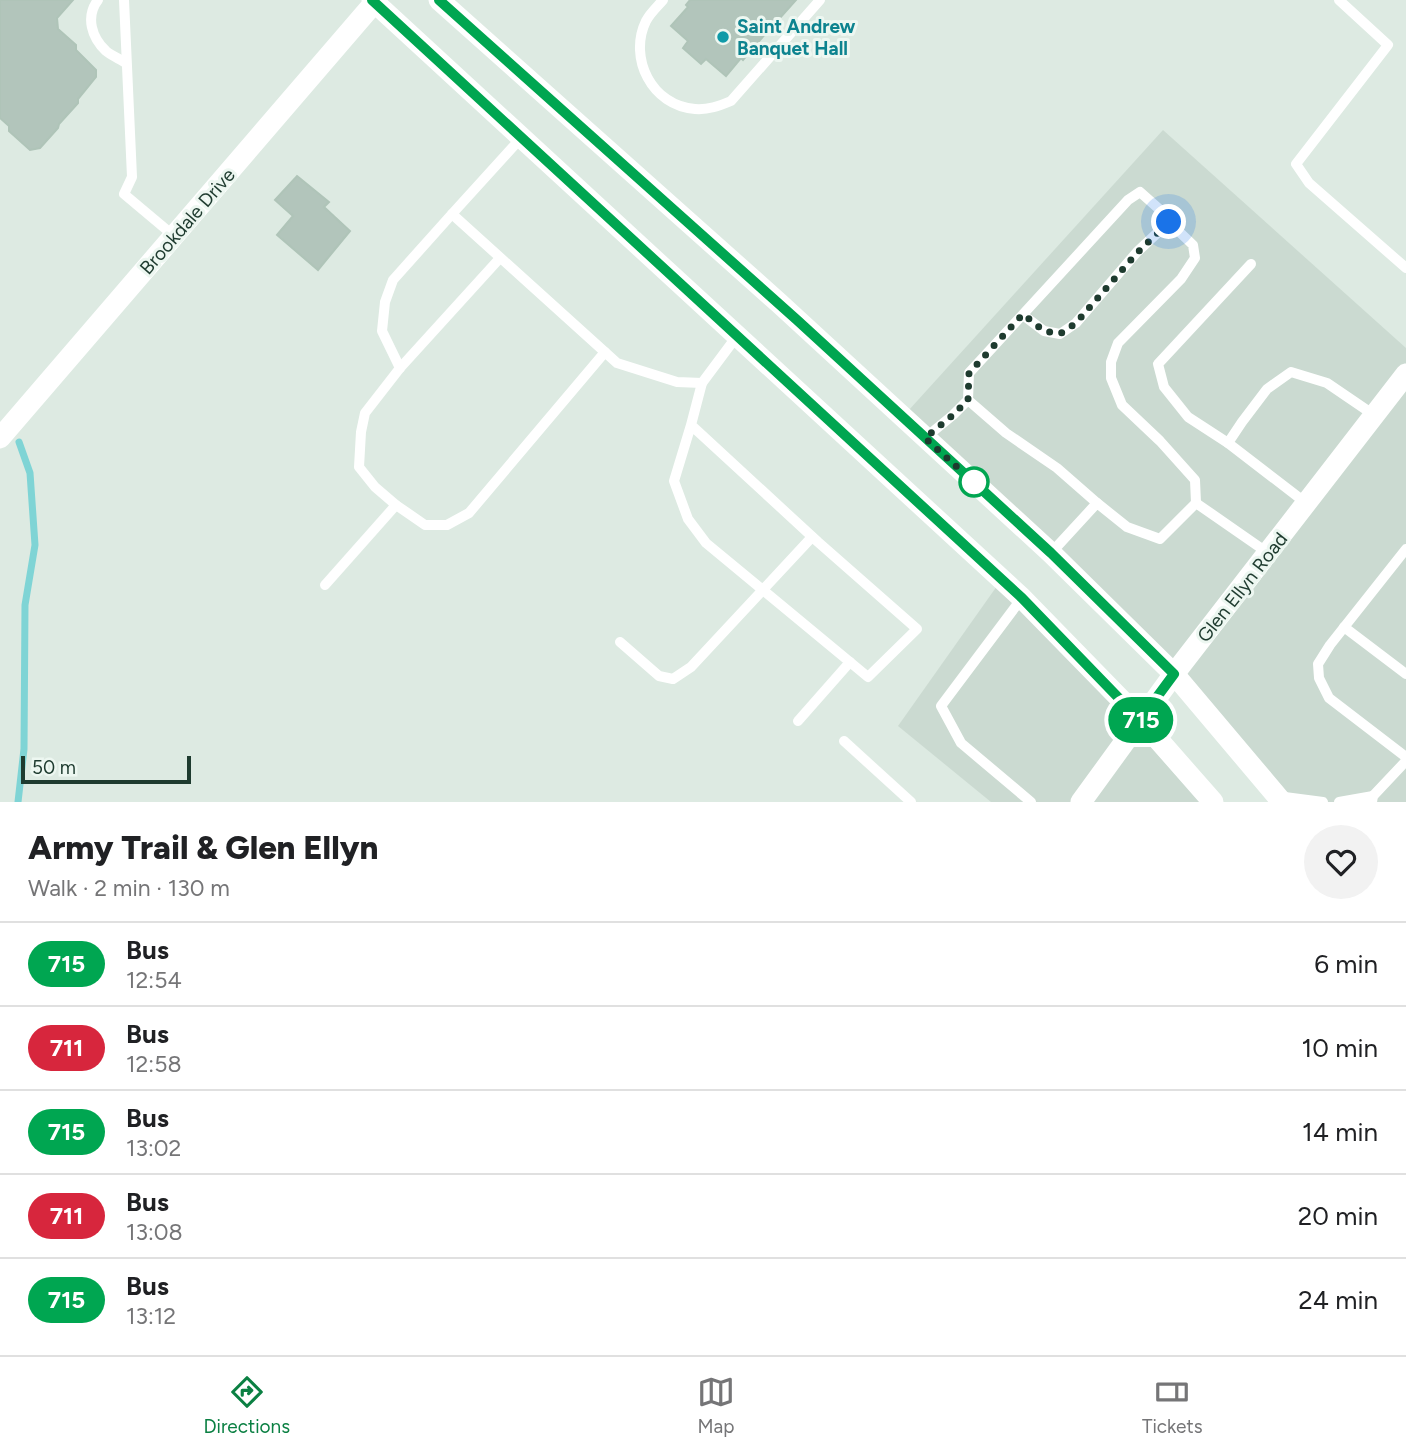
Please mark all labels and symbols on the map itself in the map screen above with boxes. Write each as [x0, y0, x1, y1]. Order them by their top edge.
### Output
place label: Saint Andrew Banquet Hall [737, 15, 856, 60]
marker: Saint Andrew Banquet Hall [715, 29, 731, 45]
street label: Brookdale Drive [135, 164, 240, 279]
your location [1151, 204, 1186, 239]
unlabelled marker [959, 467, 989, 497]
street label: Glen Ellyn Road [1192, 528, 1292, 647]
line badge: 715 [1101, 697, 1181, 743]
scale bar [21, 753, 191, 785]

